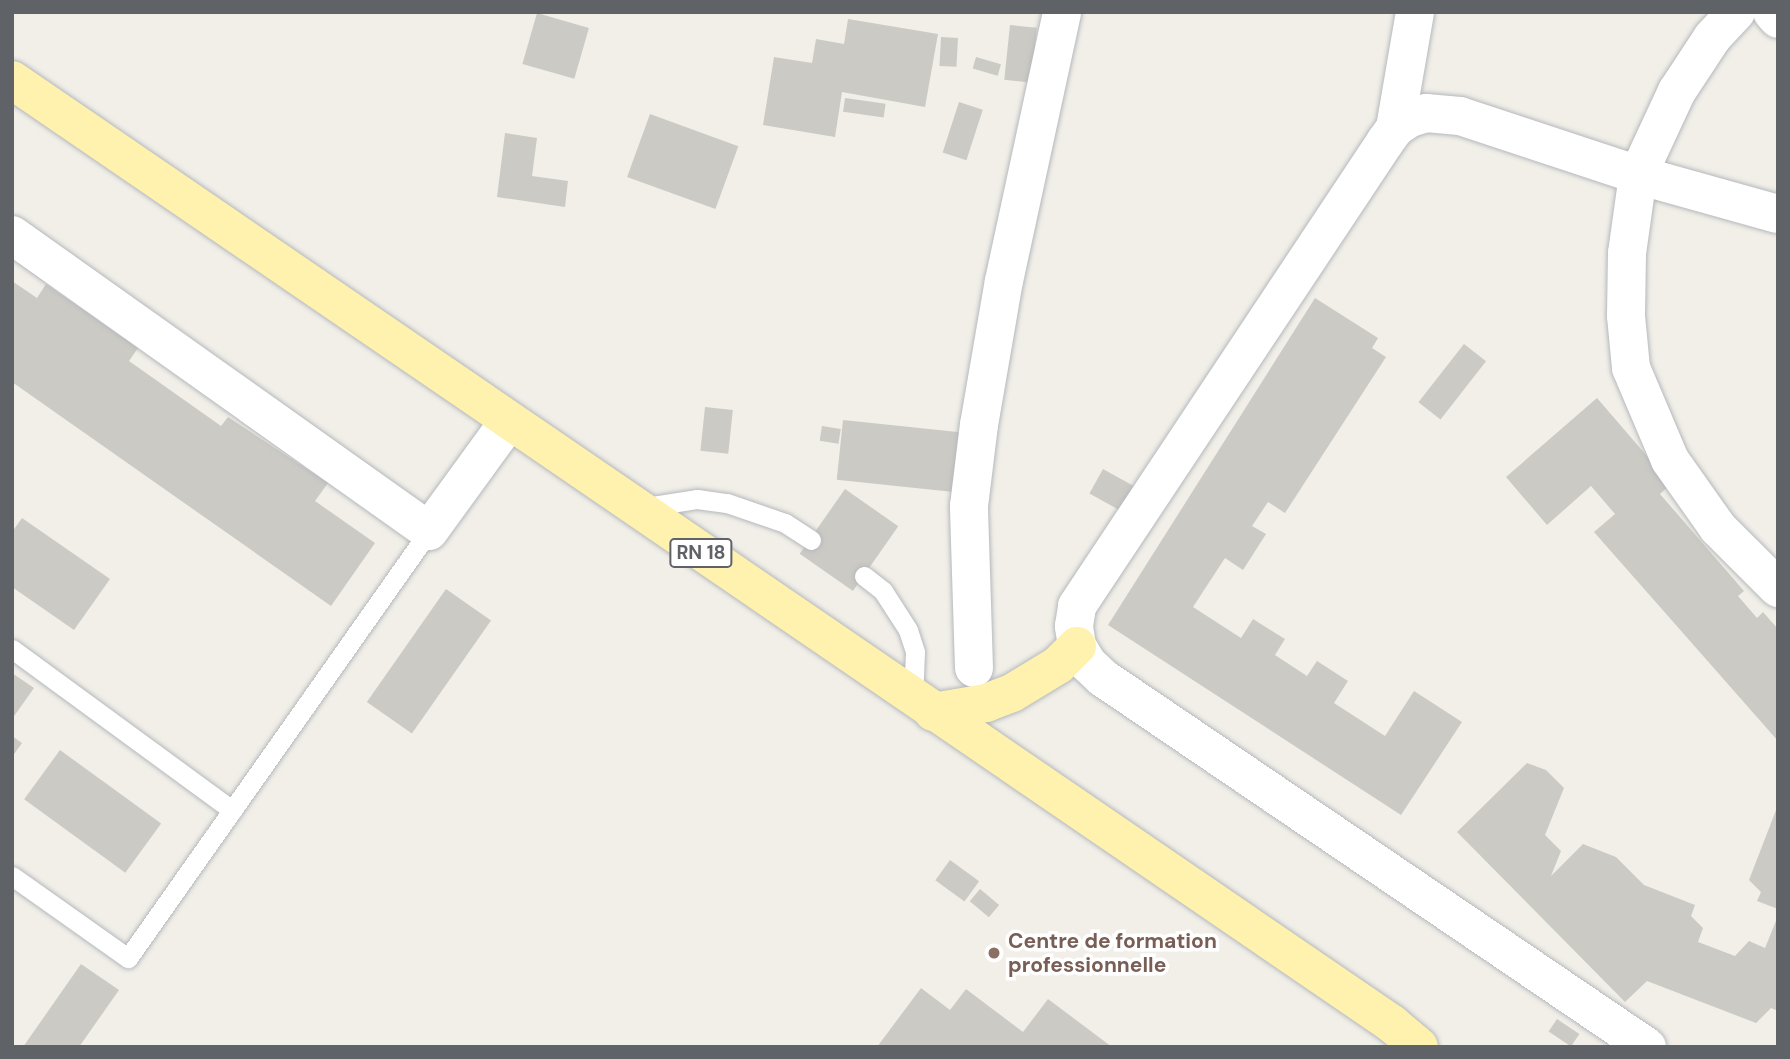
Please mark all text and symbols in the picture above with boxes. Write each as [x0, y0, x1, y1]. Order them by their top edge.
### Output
road number: RN 18 [668, 538, 734, 568]
place label: Centre de formation professionnelle [1008, 928, 1217, 978]
marker: Centre de formation professionnelle [986, 945, 1002, 961]

